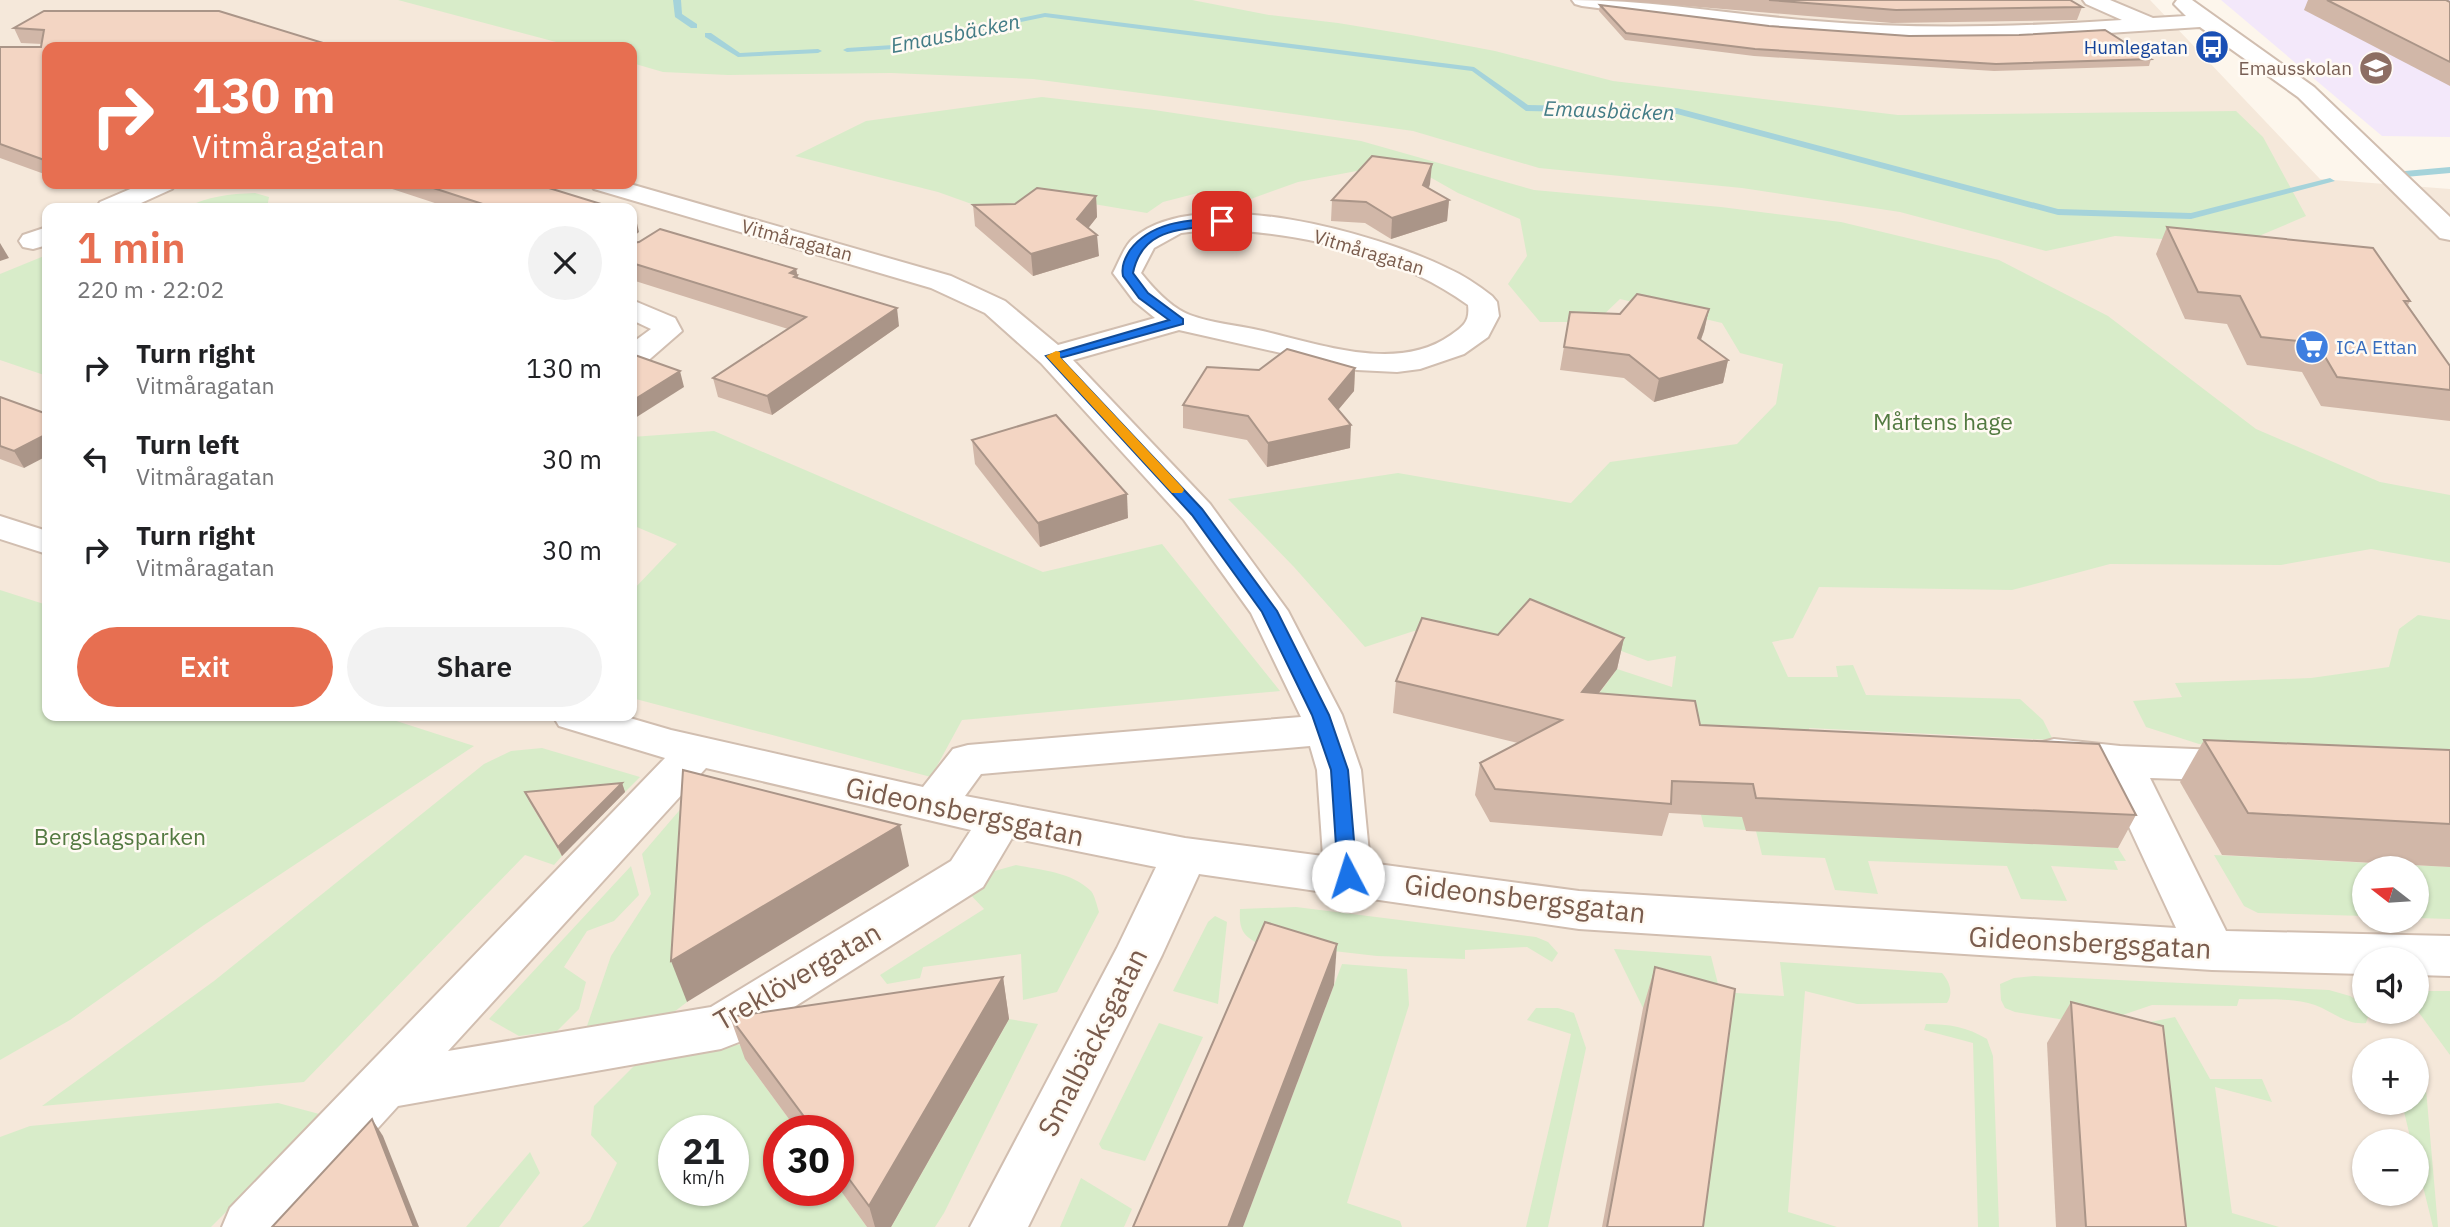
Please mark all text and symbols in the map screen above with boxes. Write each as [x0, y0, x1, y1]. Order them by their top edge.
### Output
water label: Emausbäcken [888, 7, 1022, 59]
bus stop icon: Humlegatan [2193, 28, 2231, 66]
place label: Humlegatan [2084, 35, 2188, 59]
school or university icon: Emausskolan [2357, 49, 2395, 87]
place label: Emausskolan [2239, 56, 2352, 80]
text: 130 m [192, 63, 336, 126]
icon: right [77, 70, 168, 161]
water label: Emausbäcken [1543, 94, 1675, 126]
text: Vitmåragatan [192, 125, 385, 167]
pin [1192, 191, 1252, 251]
icon: arrive [1203, 202, 1241, 240]
street label: Vitmåragatan [739, 214, 855, 266]
text: 1 min [77, 220, 186, 275]
street label: Vitmåragatan [1311, 224, 1427, 280]
button: close [528, 226, 602, 300]
text: 220 m · 22:02 [77, 274, 224, 304]
supermarket icon: ICA Ettan [2293, 328, 2331, 366]
place label: ICA Ettan [2336, 335, 2417, 359]
text: Turn right [136, 336, 255, 370]
icon: right [77, 349, 115, 387]
text: 130 m [526, 351, 602, 385]
text: Vitmåragatan [136, 370, 275, 400]
park label: Mårtens hage [1873, 406, 2013, 436]
text: Turn left [136, 427, 239, 461]
icon: left [77, 440, 115, 478]
text: 30 m [542, 442, 602, 476]
text: Vitmåragatan [136, 461, 275, 491]
text: Turn right [136, 518, 255, 552]
icon: right [77, 531, 115, 569]
text: 30 m [542, 533, 602, 567]
text: Vitmåragatan [136, 552, 275, 582]
button: Exit [77, 627, 333, 707]
button: Share [347, 627, 602, 707]
street label: Gideonsbergsgatan [842, 768, 1088, 854]
park label: Bergslagsparken [34, 821, 206, 851]
position arrow [1311, 839, 1385, 913]
north arrow [2352, 856, 2429, 933]
map controls [2352, 856, 2429, 1206]
street label: Gideonsbergsgatan [1402, 865, 1648, 931]
street label: Treklövergatan [707, 913, 887, 1039]
street label: Gideonsbergsgatan [1968, 917, 2212, 967]
street label: Smalbäcksgatan [1029, 942, 1155, 1142]
button: sound [2352, 947, 2429, 1024]
button: + [2352, 1038, 2429, 1115]
speed limit sign: 30 [763, 1115, 854, 1206]
text: 21 [682, 1128, 725, 1174]
button: − [2352, 1129, 2429, 1206]
text: km/h [682, 1166, 725, 1189]

